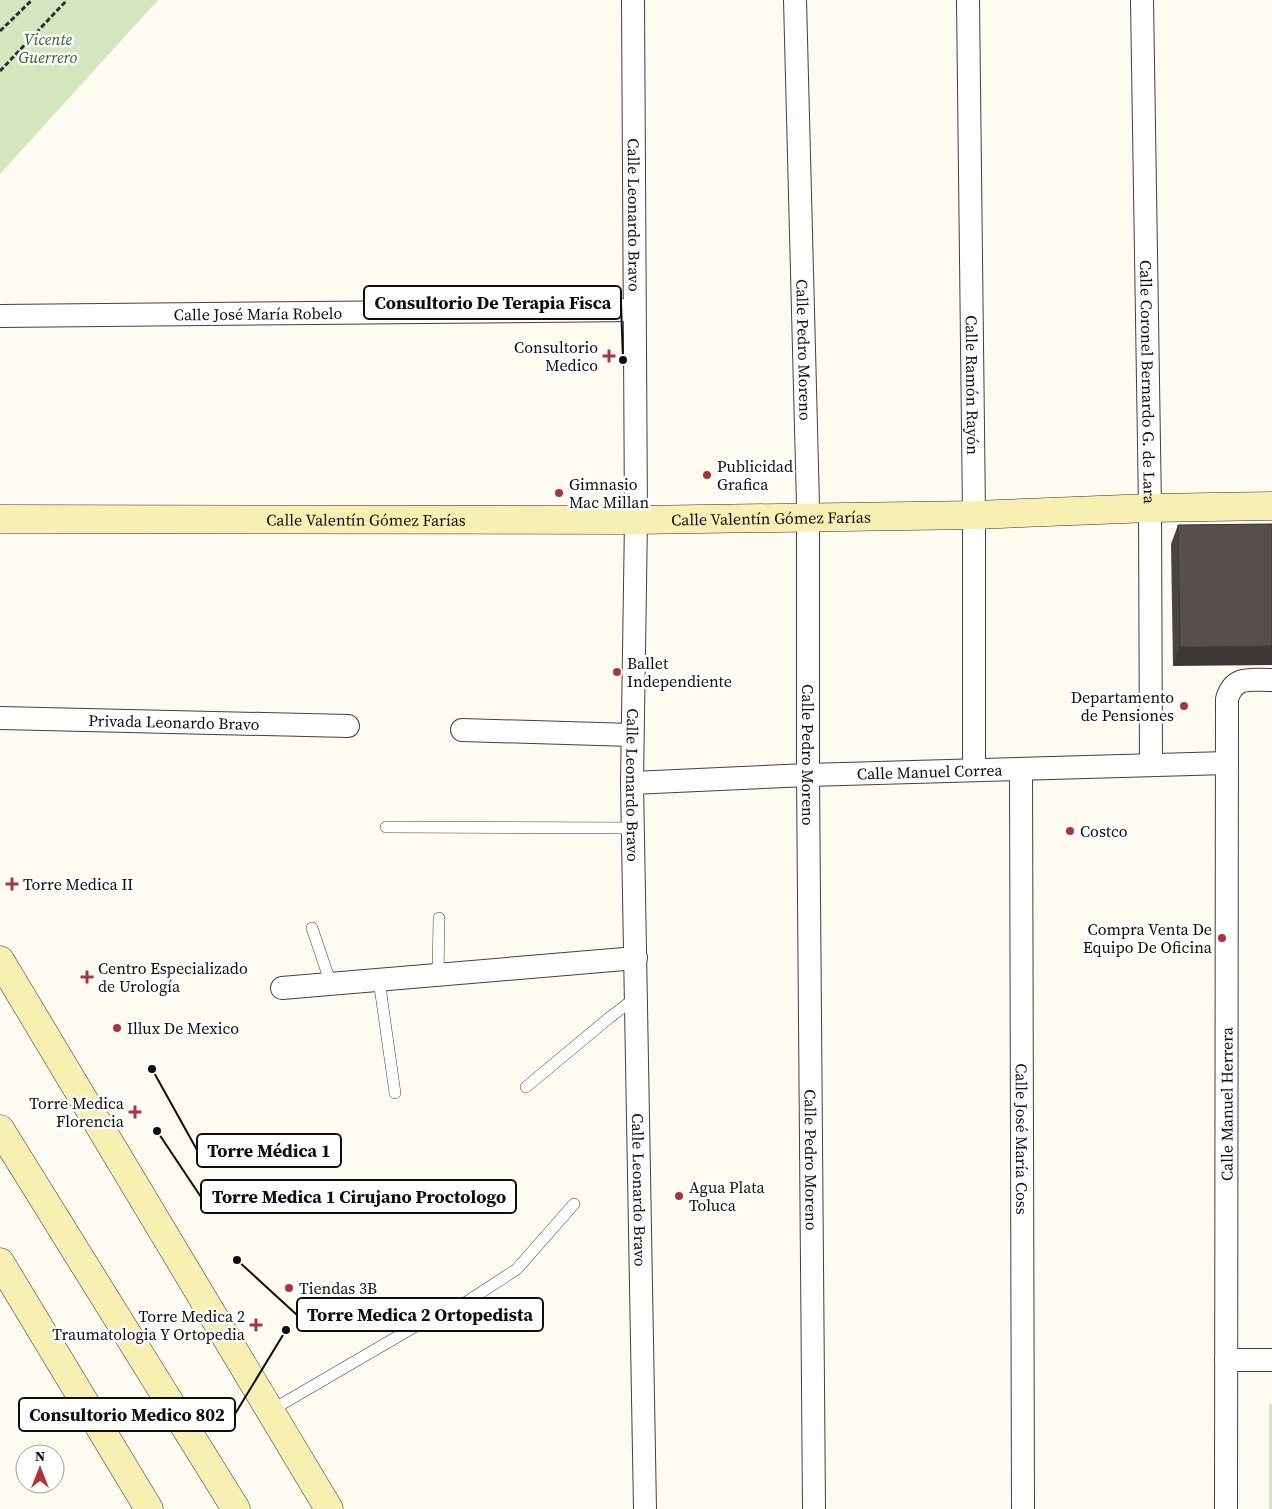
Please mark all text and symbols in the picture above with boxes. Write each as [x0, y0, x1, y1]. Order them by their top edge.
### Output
park label: Vicente Guerrero [19, 28, 78, 68]
street label: Calle Leonardo Bravo [623, 138, 646, 292]
street label: Calle Coronel Bernardo G. de Lara [1135, 260, 1161, 505]
street label: Calle Pedro Moreno [791, 279, 817, 421]
callout: Consultorio De Terapia Fisca [364, 286, 621, 319]
text: Consultorio De Terapia Fisca [375, 290, 612, 315]
street label: Calle José María Robelo [174, 302, 343, 325]
street label: Calle Ramón Rayón [961, 315, 984, 455]
place label: Consultorio Medico [514, 336, 598, 376]
marker: Consultorio Medico [602, 349, 616, 363]
place label: Publicidad Grafica [717, 455, 793, 495]
marker: Publicidad Grafica [701, 469, 713, 481]
place label: Gimnasio Mac Millan [569, 473, 649, 513]
marker: Gimnasio Mac Millan [553, 487, 565, 499]
street label: Calle Valentín Gómez Farías [671, 506, 871, 530]
street label: Calle Valentín Gómez Farías [266, 508, 466, 531]
place label: Ballet Independiente [627, 652, 732, 692]
marker: Ballet Independiente [611, 666, 623, 678]
street label: Calle Pedro Moreno [797, 684, 819, 826]
place label: Departamento de Pensiones [1071, 686, 1174, 726]
marker: Departamento de Pensiones [1178, 700, 1190, 712]
street label: Calle Leonardo Bravo [621, 708, 644, 862]
street label: Privada Leonardo Bravo [88, 709, 260, 735]
street label: Calle Manuel Correa [857, 758, 1004, 785]
place label: Costco [1080, 820, 1128, 842]
marker: Costco [1064, 825, 1076, 837]
place label: Torre Medica II [23, 873, 133, 895]
marker: Torre Medica II [5, 877, 19, 891]
place label: Compra Venta De Equipo De Oficina [1083, 918, 1213, 958]
marker: Compra Venta De Equipo De Oficina [1216, 932, 1228, 944]
place label: Centro Especializado de Urología [98, 957, 248, 997]
marker: Centro Especializado de Urología [80, 970, 94, 984]
place label: Illux De Mexico [127, 1017, 239, 1039]
marker: Illux De Mexico [111, 1022, 123, 1034]
street label: Calle Manuel Herrera [1215, 1026, 1238, 1181]
street label: Calle José María Coss [1011, 1063, 1033, 1215]
street label: Calle Pedro Moreno [800, 1089, 823, 1231]
place label: Torre Medica Florencia [29, 1092, 125, 1132]
marker: Torre Medica Florencia [128, 1105, 142, 1119]
street label: Calle Leonardo Bravo [627, 1113, 652, 1267]
callout: Torre Médica 1 [197, 1134, 341, 1167]
text: Torre Médica 1 [207, 1138, 331, 1163]
place label: Agua Plata Toluca [689, 1176, 765, 1216]
callout: Torre Medica 1 Cirujano Proctologo [201, 1180, 516, 1213]
text: Torre Medica 1 Cirujano Proctologo [212, 1184, 506, 1209]
marker: Agua Plata Toluca [673, 1190, 685, 1202]
place label: Tiendas 3B [299, 1277, 377, 1299]
marker: Tiendas 3B [283, 1282, 295, 1294]
callout: Torre Medica 2 Ortopedista [297, 1298, 543, 1331]
text: Torre Medica 2 Ortopedista [307, 1302, 533, 1327]
place label: Torre Medica 2 Traumatologia Y Ortopedia [52, 1305, 246, 1345]
marker: Torre Medica 2 Traumatologia Y Ortopedia [249, 1318, 263, 1332]
callout: Consultorio Medico 802 [19, 1398, 235, 1431]
text: Consultorio Medico 802 [29, 1402, 225, 1427]
north arrow [15, 1444, 65, 1494]
text: N [35, 1446, 45, 1466]

